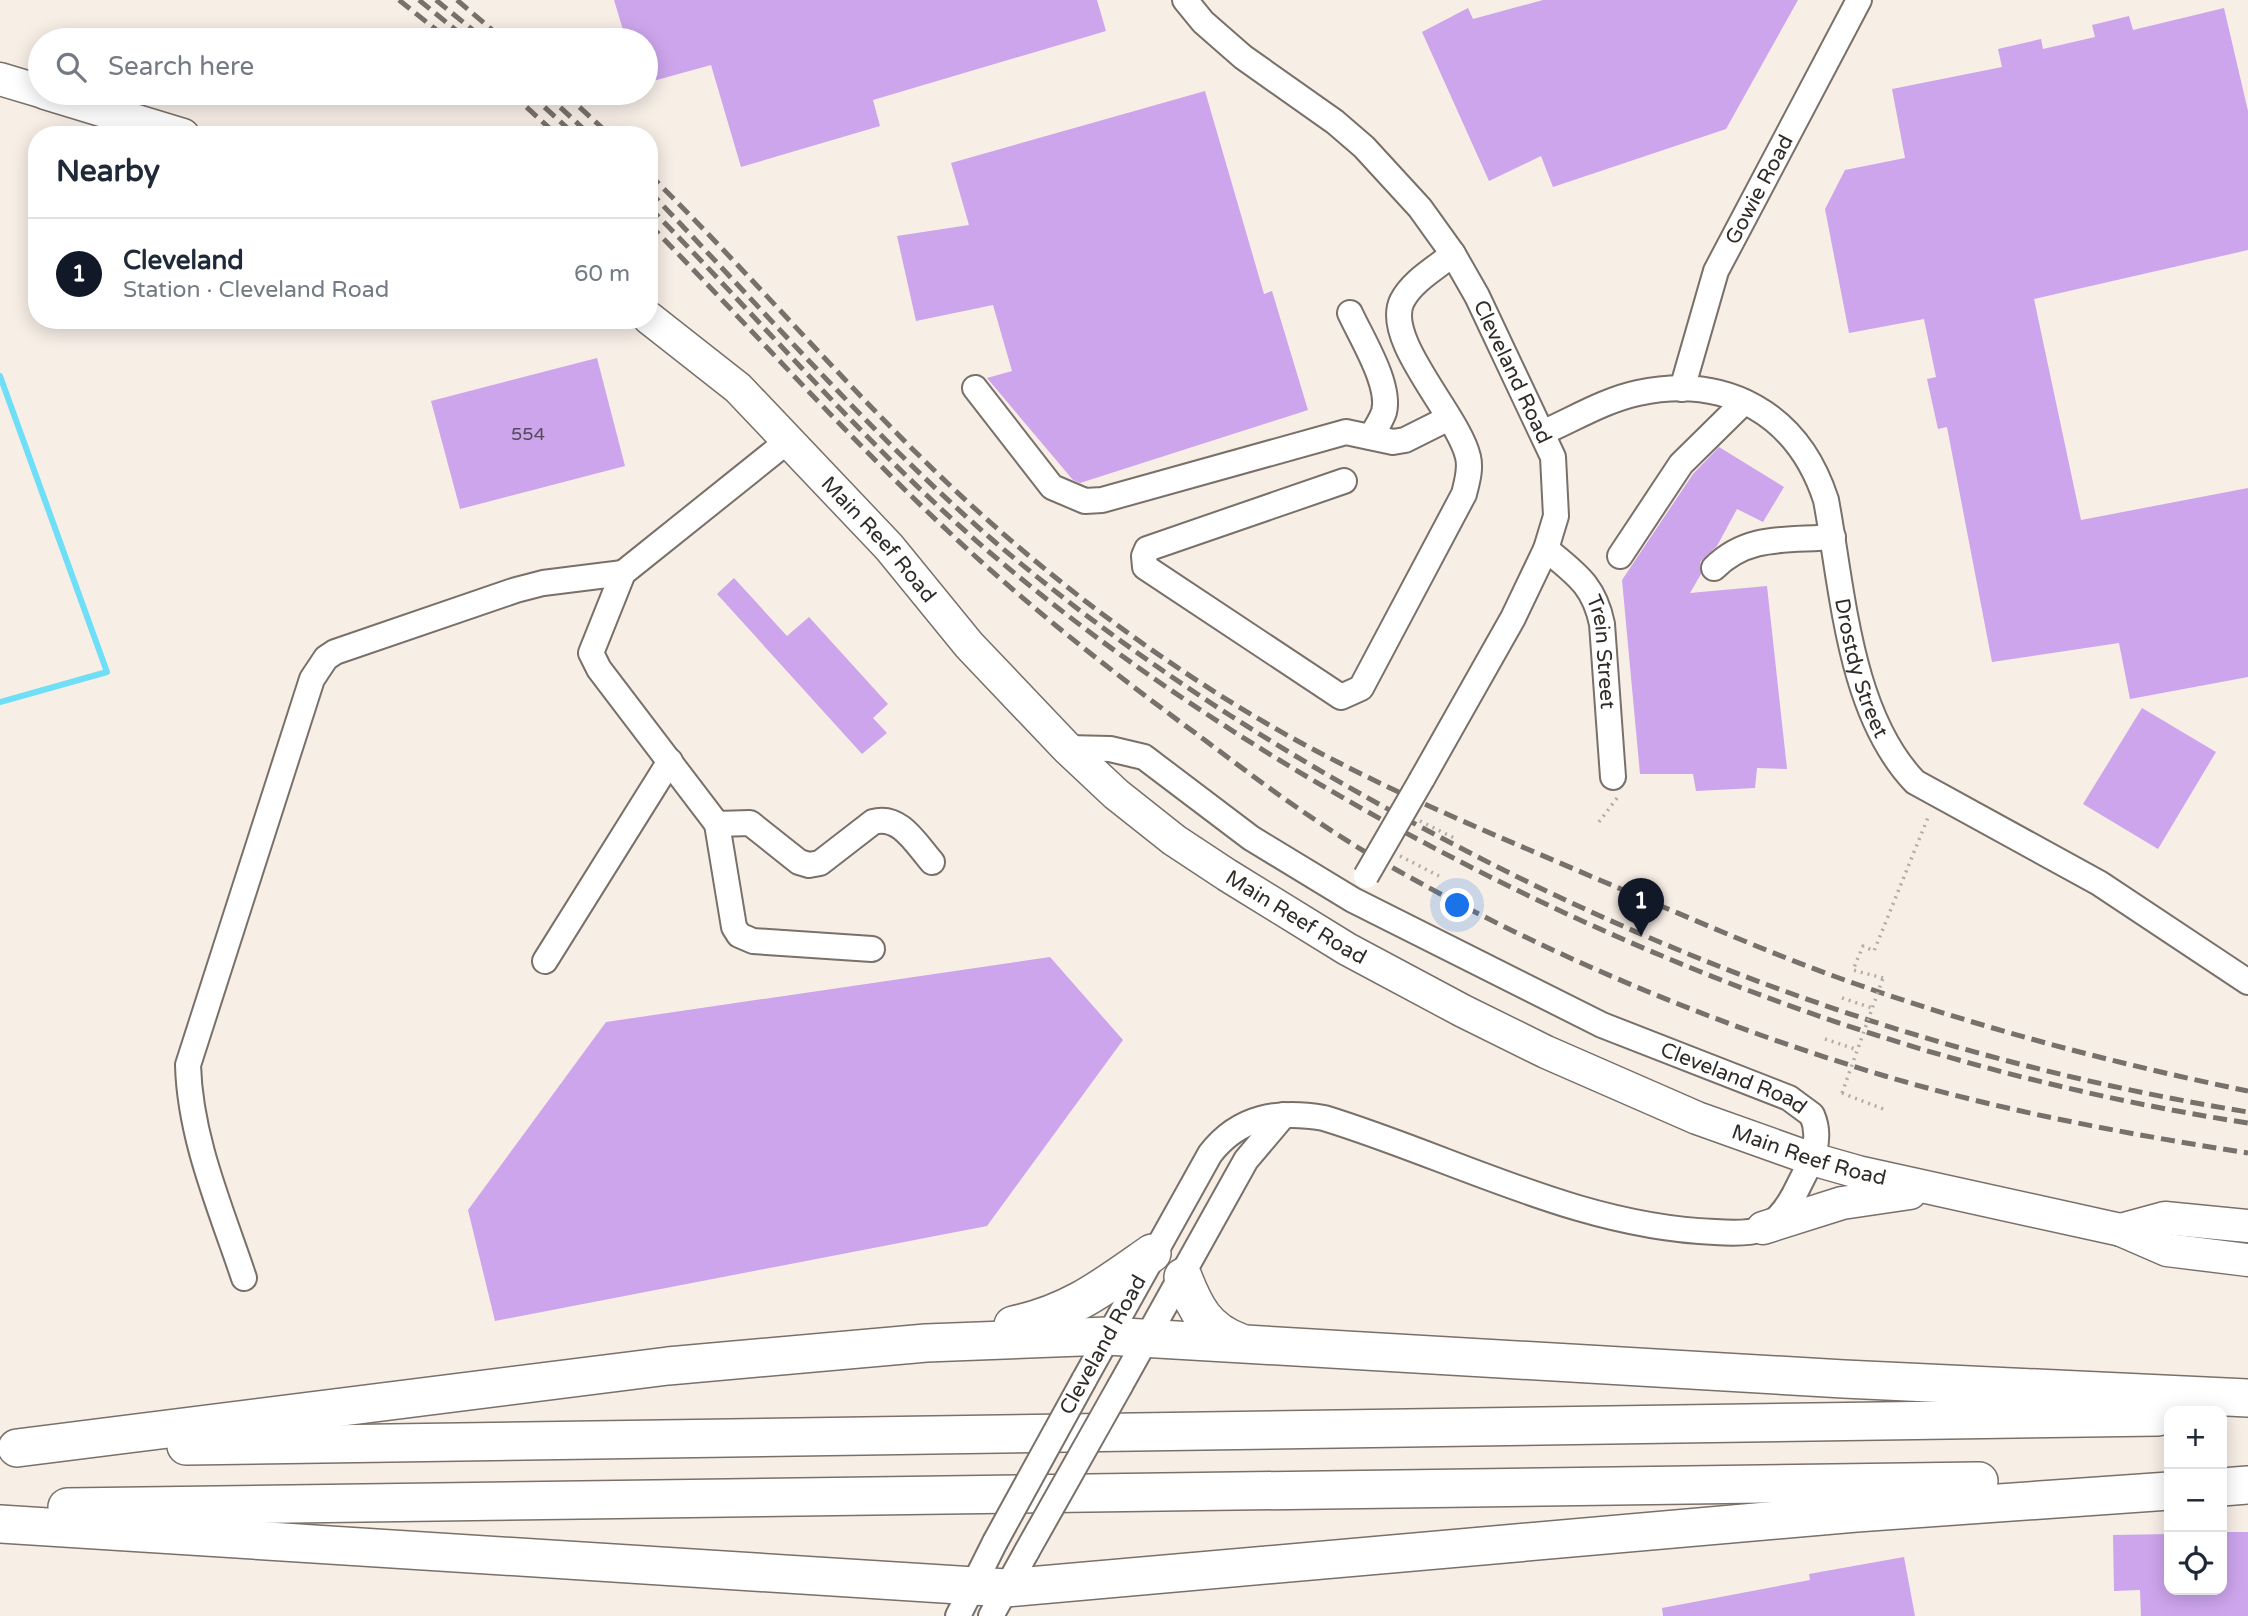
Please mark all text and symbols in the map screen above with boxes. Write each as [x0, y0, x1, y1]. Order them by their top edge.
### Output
search box [28, 28, 658, 105]
icon: search [52, 48, 90, 86]
text: Search here [108, 51, 254, 82]
street label: Gowie Road [1720, 130, 1798, 249]
text: Nearby [56, 153, 160, 190]
text: Cleveland [123, 245, 244, 276]
text: 1 [72, 260, 86, 288]
text: 60 m [574, 260, 630, 288]
text: Station · Cleveland Road [123, 276, 389, 304]
street label: Cleveland Road [1468, 296, 1557, 448]
house number: 554 [511, 423, 545, 445]
street label: Main Reef Road [816, 471, 942, 607]
street label: Trein Street [1581, 591, 1621, 710]
street label: Drostdy Street [1830, 596, 1894, 742]
street label: Main Reef Road [1221, 865, 1371, 970]
pin: 1 [1618, 878, 1664, 936]
your location [1440, 888, 1474, 922]
street label: Cleveland Road [1657, 1037, 1812, 1119]
street label: Main Reef Road [1728, 1119, 1889, 1190]
street label: Cleveland Road [1054, 1271, 1152, 1419]
map controls [2164, 1406, 2227, 1595]
button: + [2164, 1406, 2227, 1469]
button: − [2164, 1469, 2227, 1532]
button: locate [2164, 1532, 2227, 1595]

